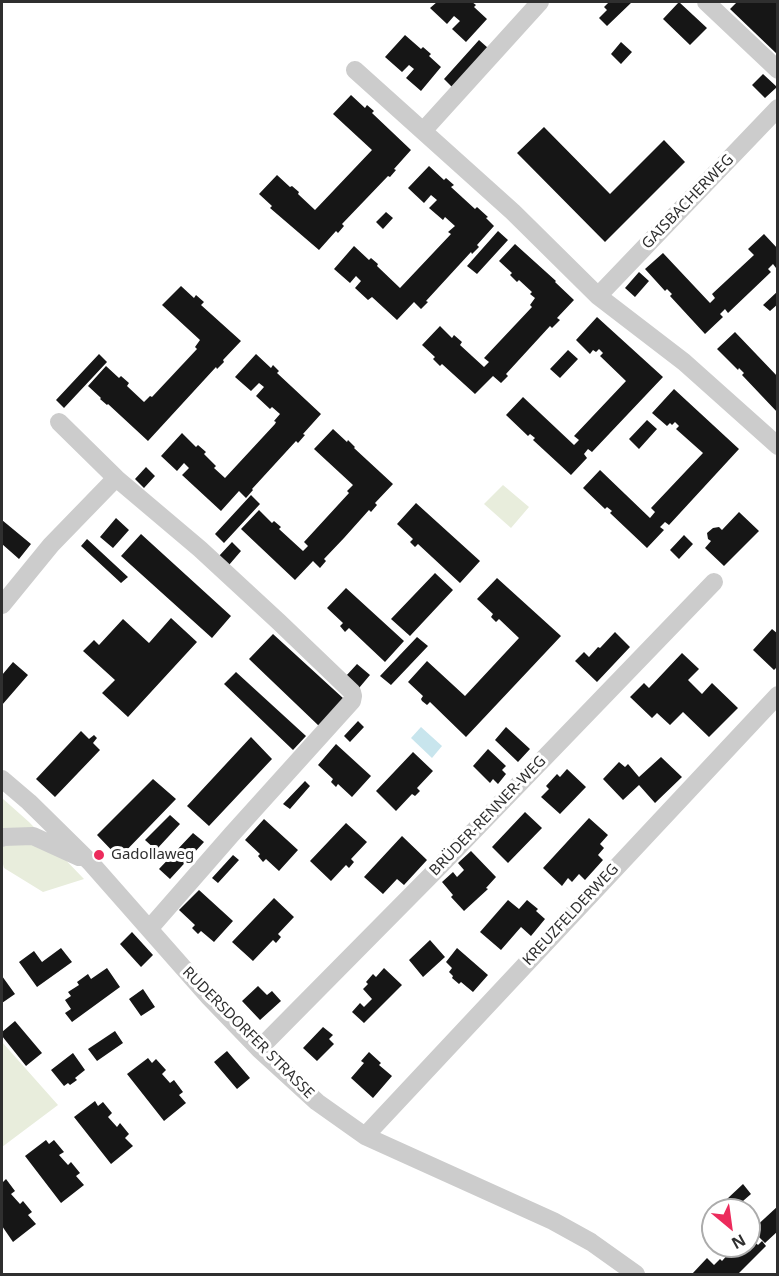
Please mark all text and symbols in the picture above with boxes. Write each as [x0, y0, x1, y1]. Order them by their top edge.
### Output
street label: GAISBACHERWEG [638, 151, 738, 253]
street label: BRÜDER-RENNER-WEG [426, 752, 550, 880]
place label: Gadollaweg [111, 846, 194, 864]
marker: Gadollaweg [92, 848, 106, 862]
street label: KREUZFELDERWEG [519, 860, 623, 970]
street label: RUDERSDORFER STRASSE [178, 963, 318, 1103]
north arrow [701, 1198, 761, 1258]
text: N [728, 1229, 750, 1255]

